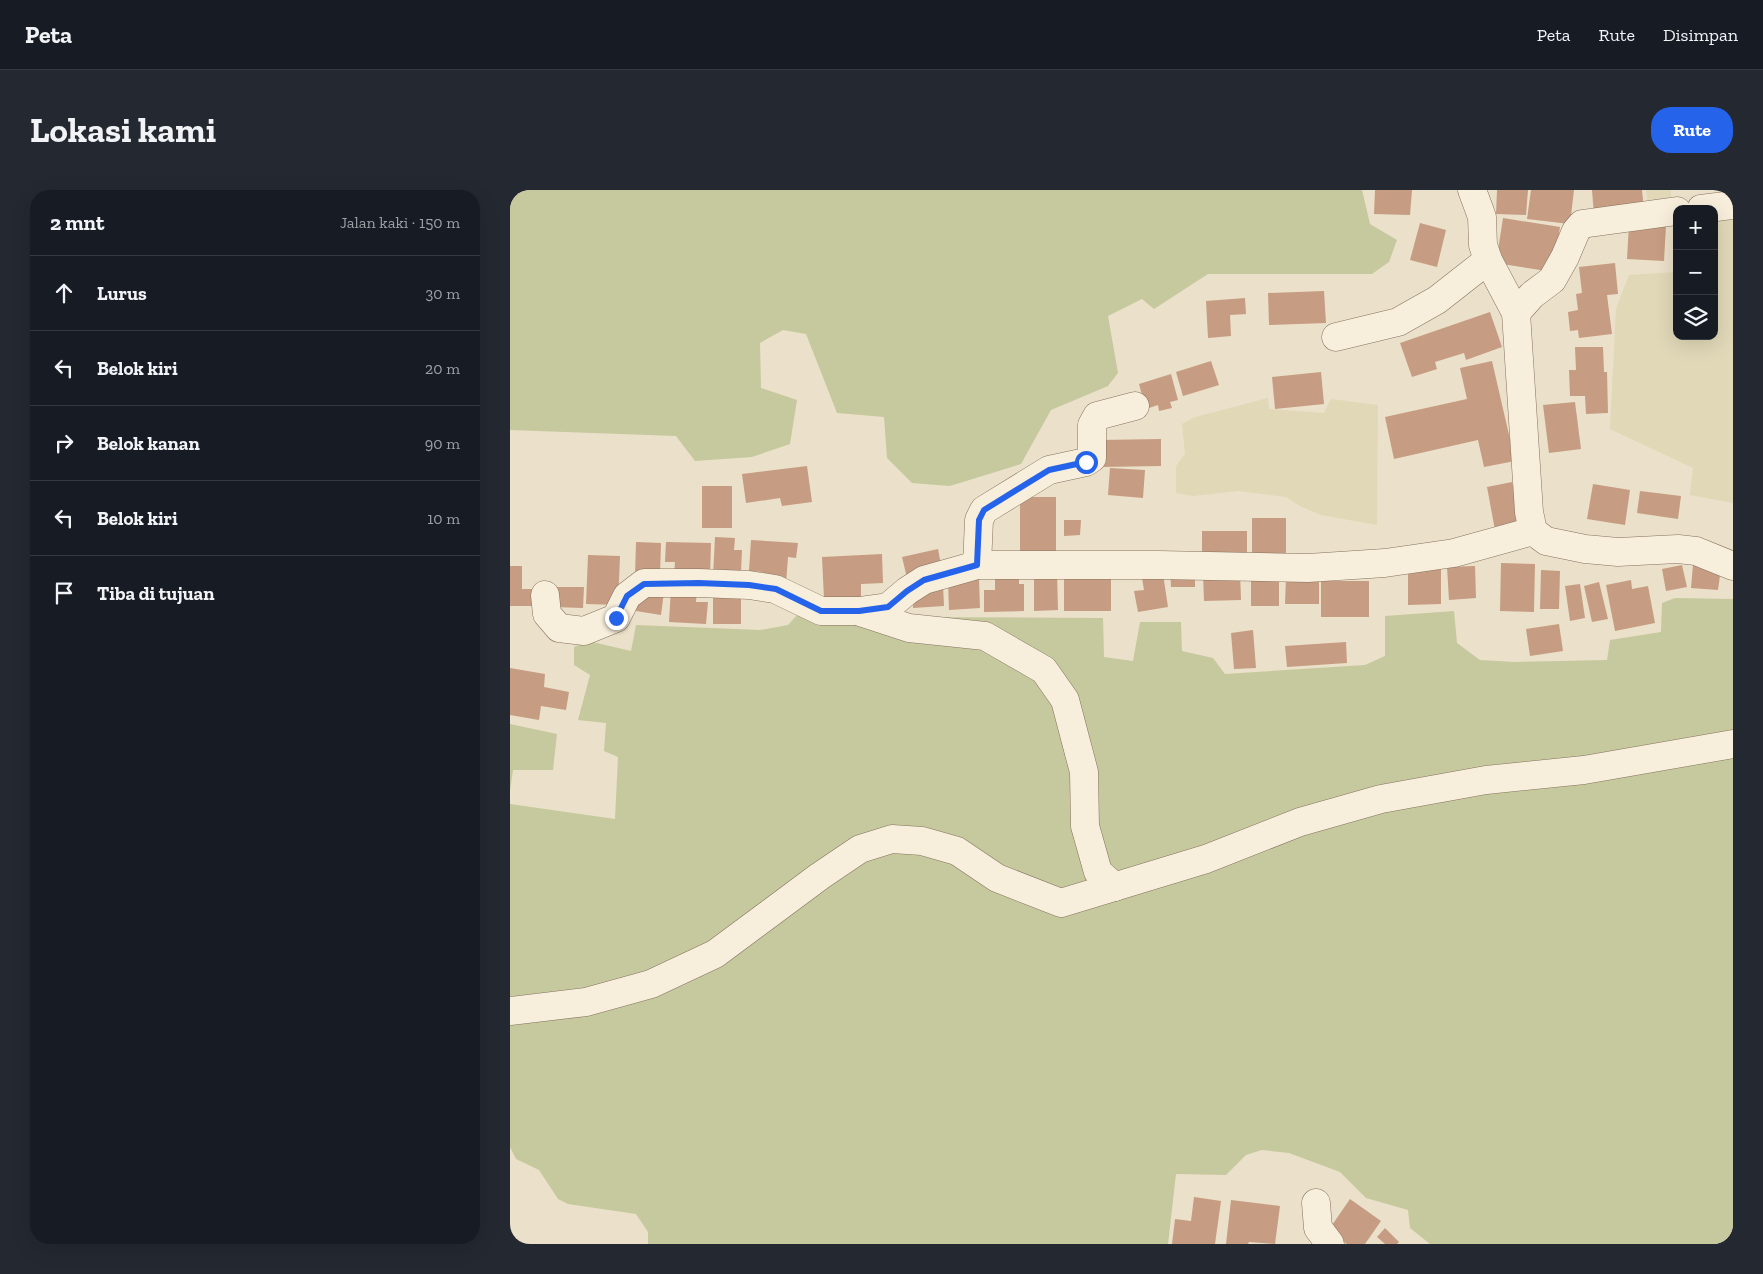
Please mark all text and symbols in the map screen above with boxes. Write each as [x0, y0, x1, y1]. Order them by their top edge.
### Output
text: Peta [25, 20, 72, 49]
text: Peta [1537, 24, 1571, 46]
text: Rute [1599, 24, 1635, 46]
text: Disimpan [1663, 24, 1738, 46]
button: Rute [1651, 107, 1733, 153]
text: Lokasi kami [30, 109, 216, 151]
map controls [1673, 205, 1718, 340]
button: + [1673, 205, 1718, 250]
text: 2 mnt [50, 210, 104, 235]
text: Jalan kaki · 150 m [340, 213, 460, 232]
button: − [1673, 250, 1718, 295]
icon: ahead [50, 279, 78, 307]
text: Lurus [97, 282, 147, 305]
text: 30 m [426, 284, 460, 303]
button: layers [1673, 295, 1718, 340]
icon: left [50, 354, 78, 382]
text: Belok kiri [97, 357, 178, 380]
text: 20 m [425, 359, 460, 378]
icon: right [50, 429, 78, 457]
text: Belok kanan [97, 432, 200, 455]
text: 90 m [425, 434, 460, 453]
route start [1075, 451, 1098, 474]
icon: left [50, 504, 78, 532]
text: Belok kiri [97, 507, 178, 530]
text: 10 m [427, 509, 460, 528]
icon: arrive [50, 579, 78, 607]
text: Tiba di tujuan [97, 582, 214, 605]
route end [605, 607, 628, 630]

